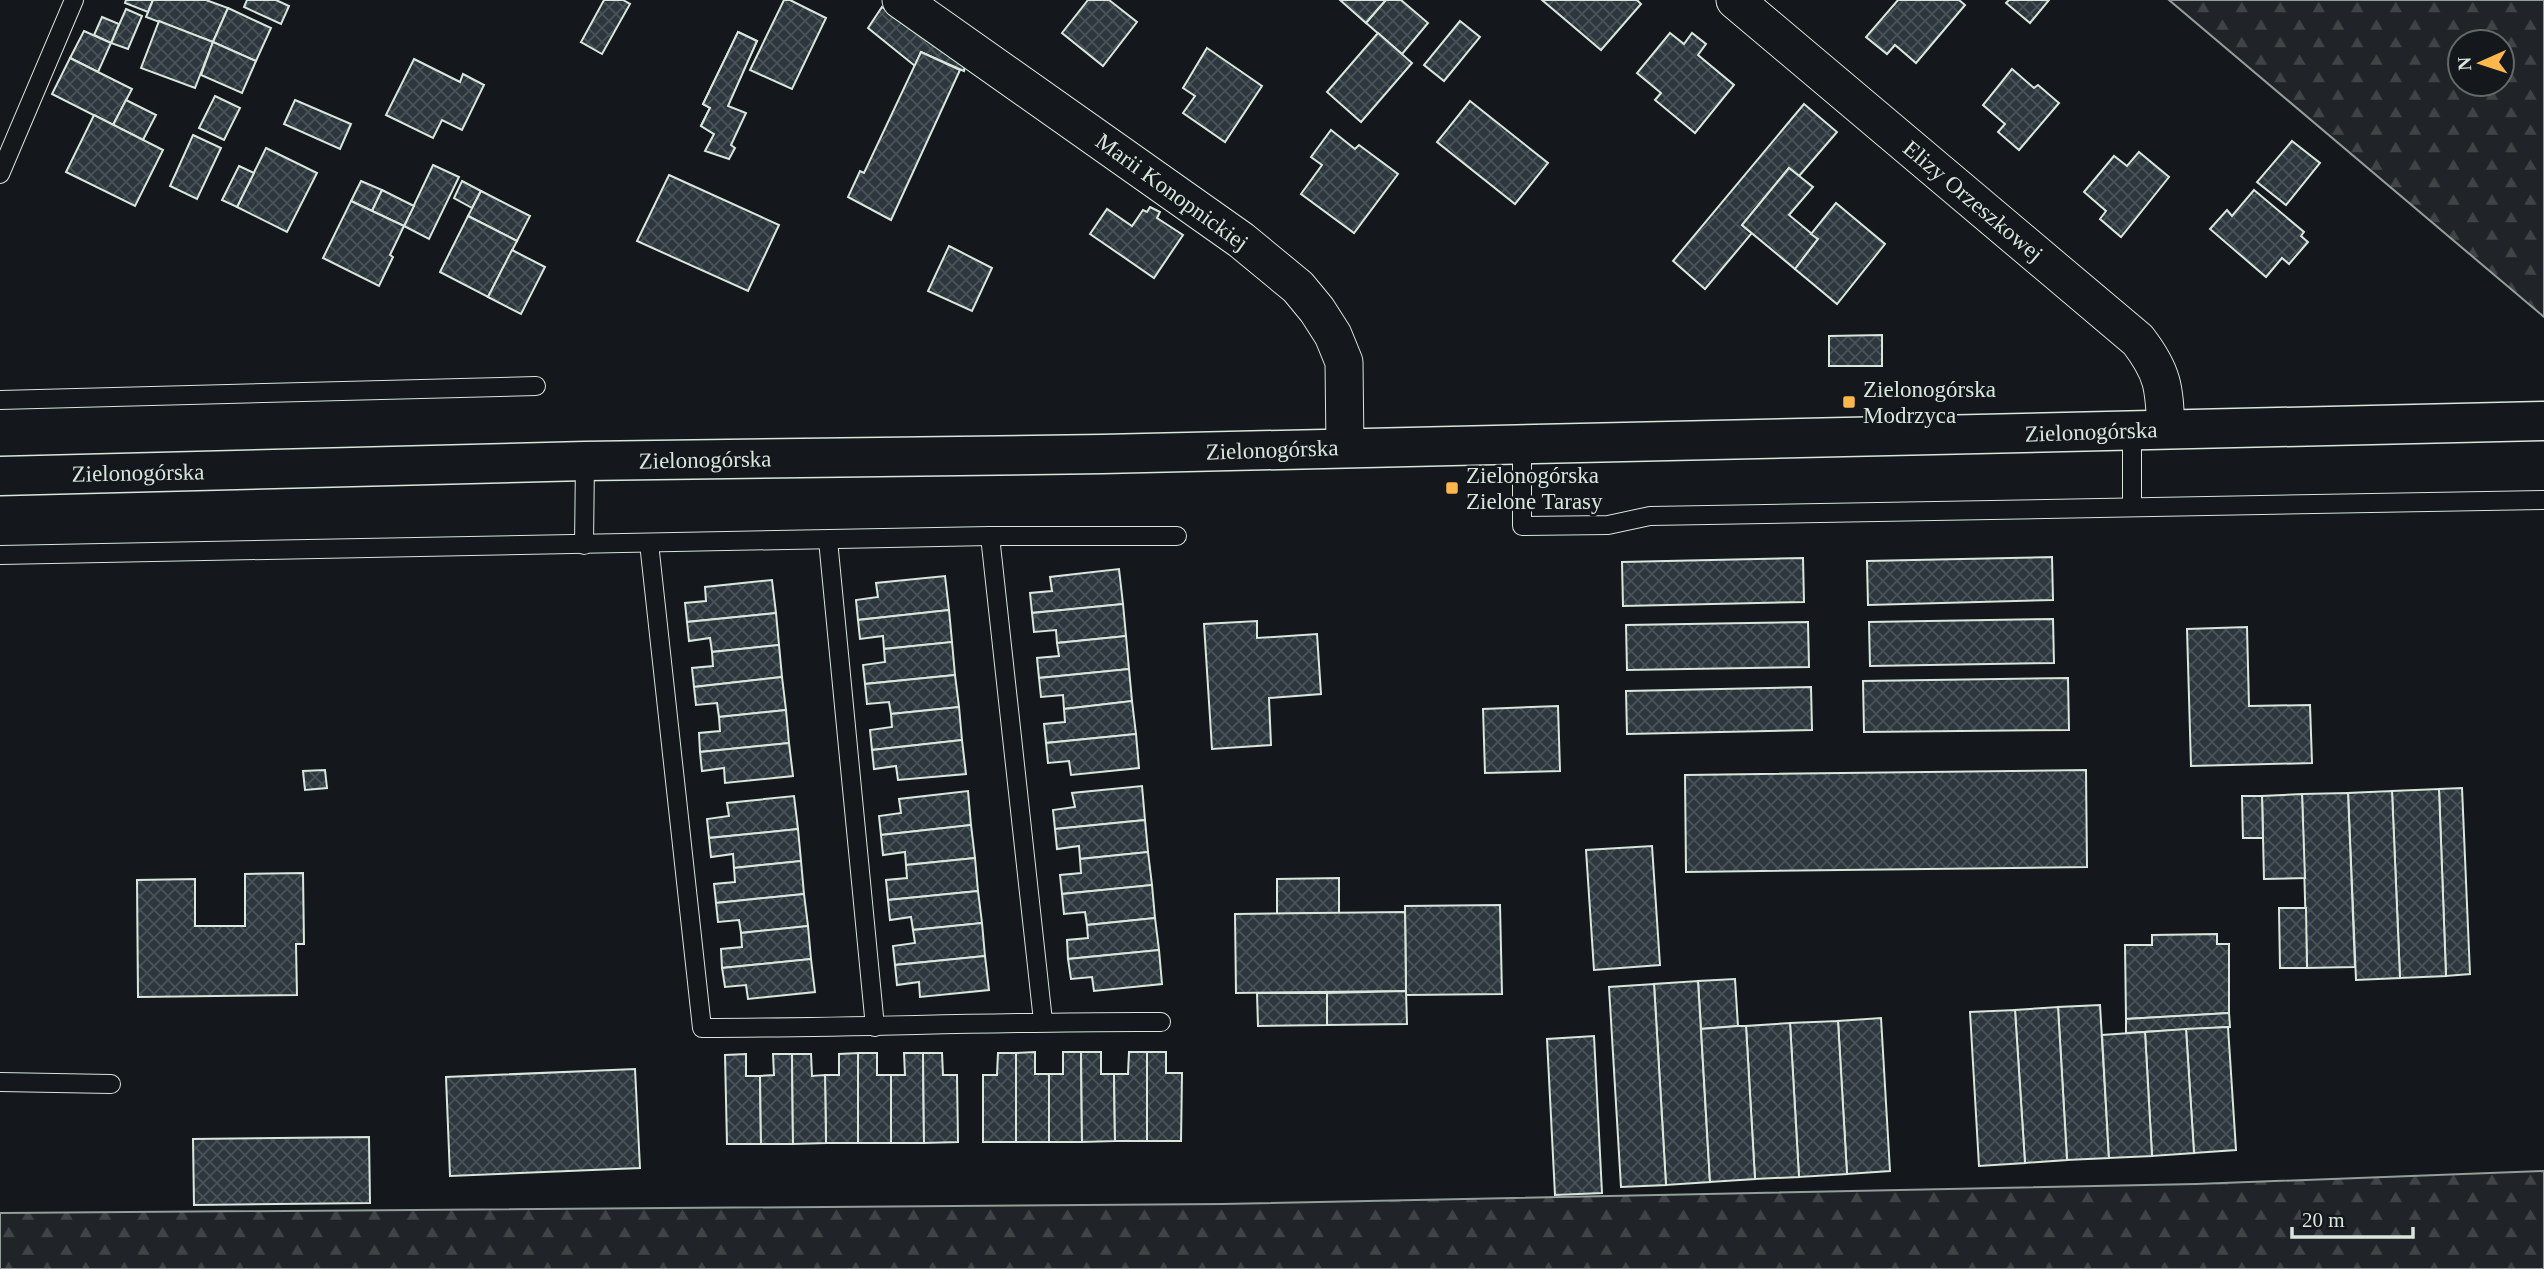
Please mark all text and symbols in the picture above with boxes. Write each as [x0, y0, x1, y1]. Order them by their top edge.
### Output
north arrow [2446, 28, 2516, 98]
text: N [2454, 56, 2475, 71]
street label: Marii Konopnickiej [1091, 128, 1253, 256]
street label: Elizy Orzeszkowej [1898, 135, 2048, 267]
place label: Zielonogórska Modrzyca [1863, 377, 1996, 428]
marker: Zielonogórska Modrzyca [1841, 394, 1857, 410]
street label: Zielonogórska [2024, 417, 2158, 447]
street label: Zielonogórska [1205, 435, 1339, 465]
street label: Zielonogórska [638, 446, 772, 474]
street label: Zielonogórska [71, 459, 205, 487]
place label: Zielonogórska Zielone Tarasy [1466, 463, 1603, 514]
marker: Zielonogórska Zielone Tarasy [1444, 480, 1460, 496]
scale bar [2292, 1196, 2413, 1240]
text: 20 m [2302, 1208, 2345, 1232]

